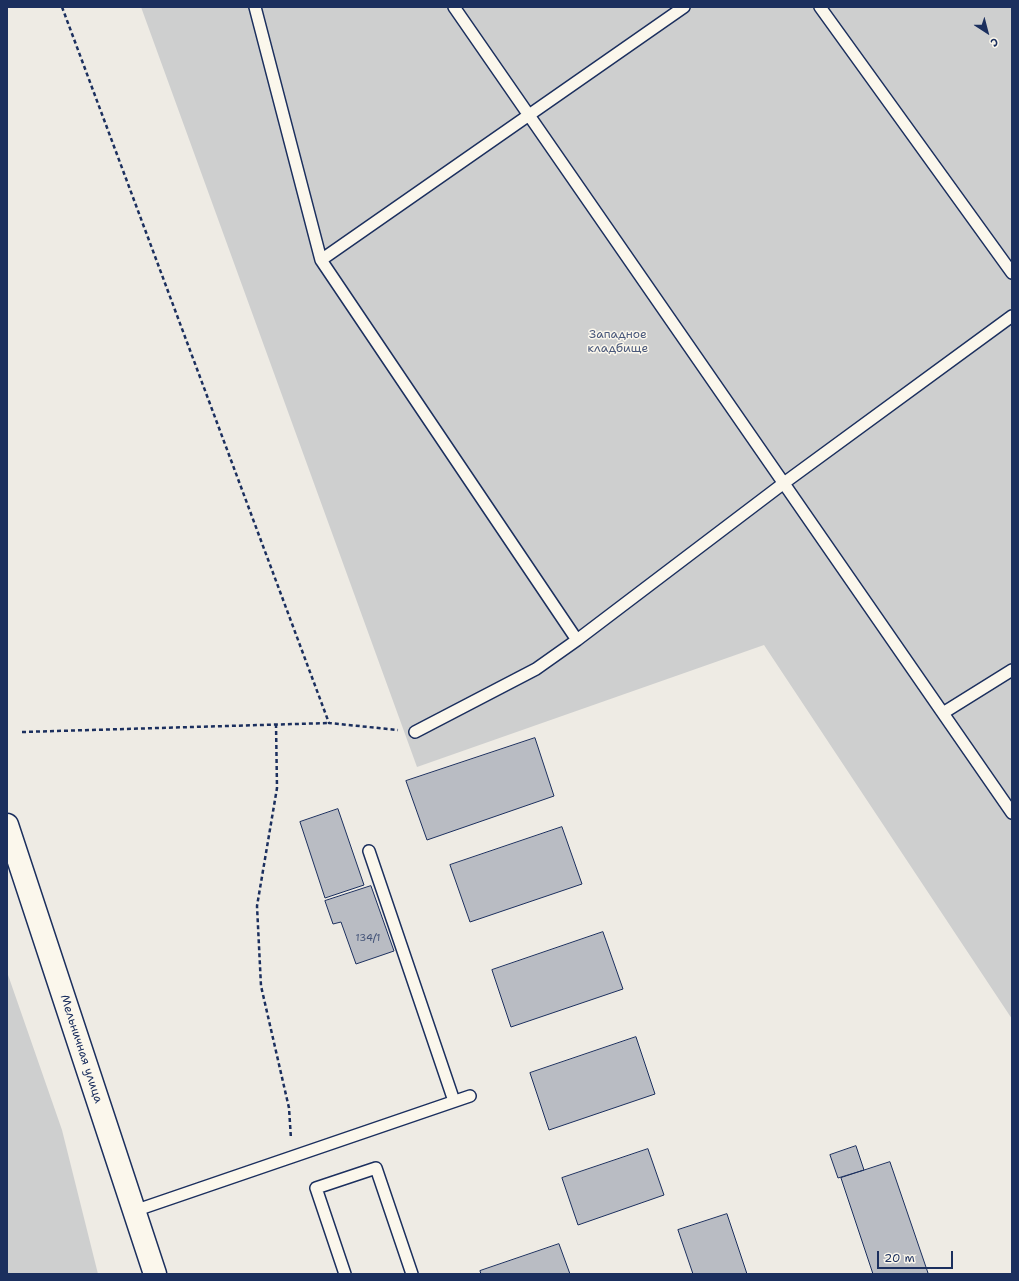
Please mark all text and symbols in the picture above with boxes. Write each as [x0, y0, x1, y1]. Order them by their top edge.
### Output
north arrow [967, 12, 1007, 52]
text: С [987, 34, 1001, 50]
park label: Западное кладбище [588, 328, 648, 356]
house number: 134/1 [356, 932, 380, 944]
street label: Мельничная улица [57, 993, 105, 1105]
scale bar [879, 1243, 955, 1269]
text: 20 m [884, 1250, 915, 1266]

